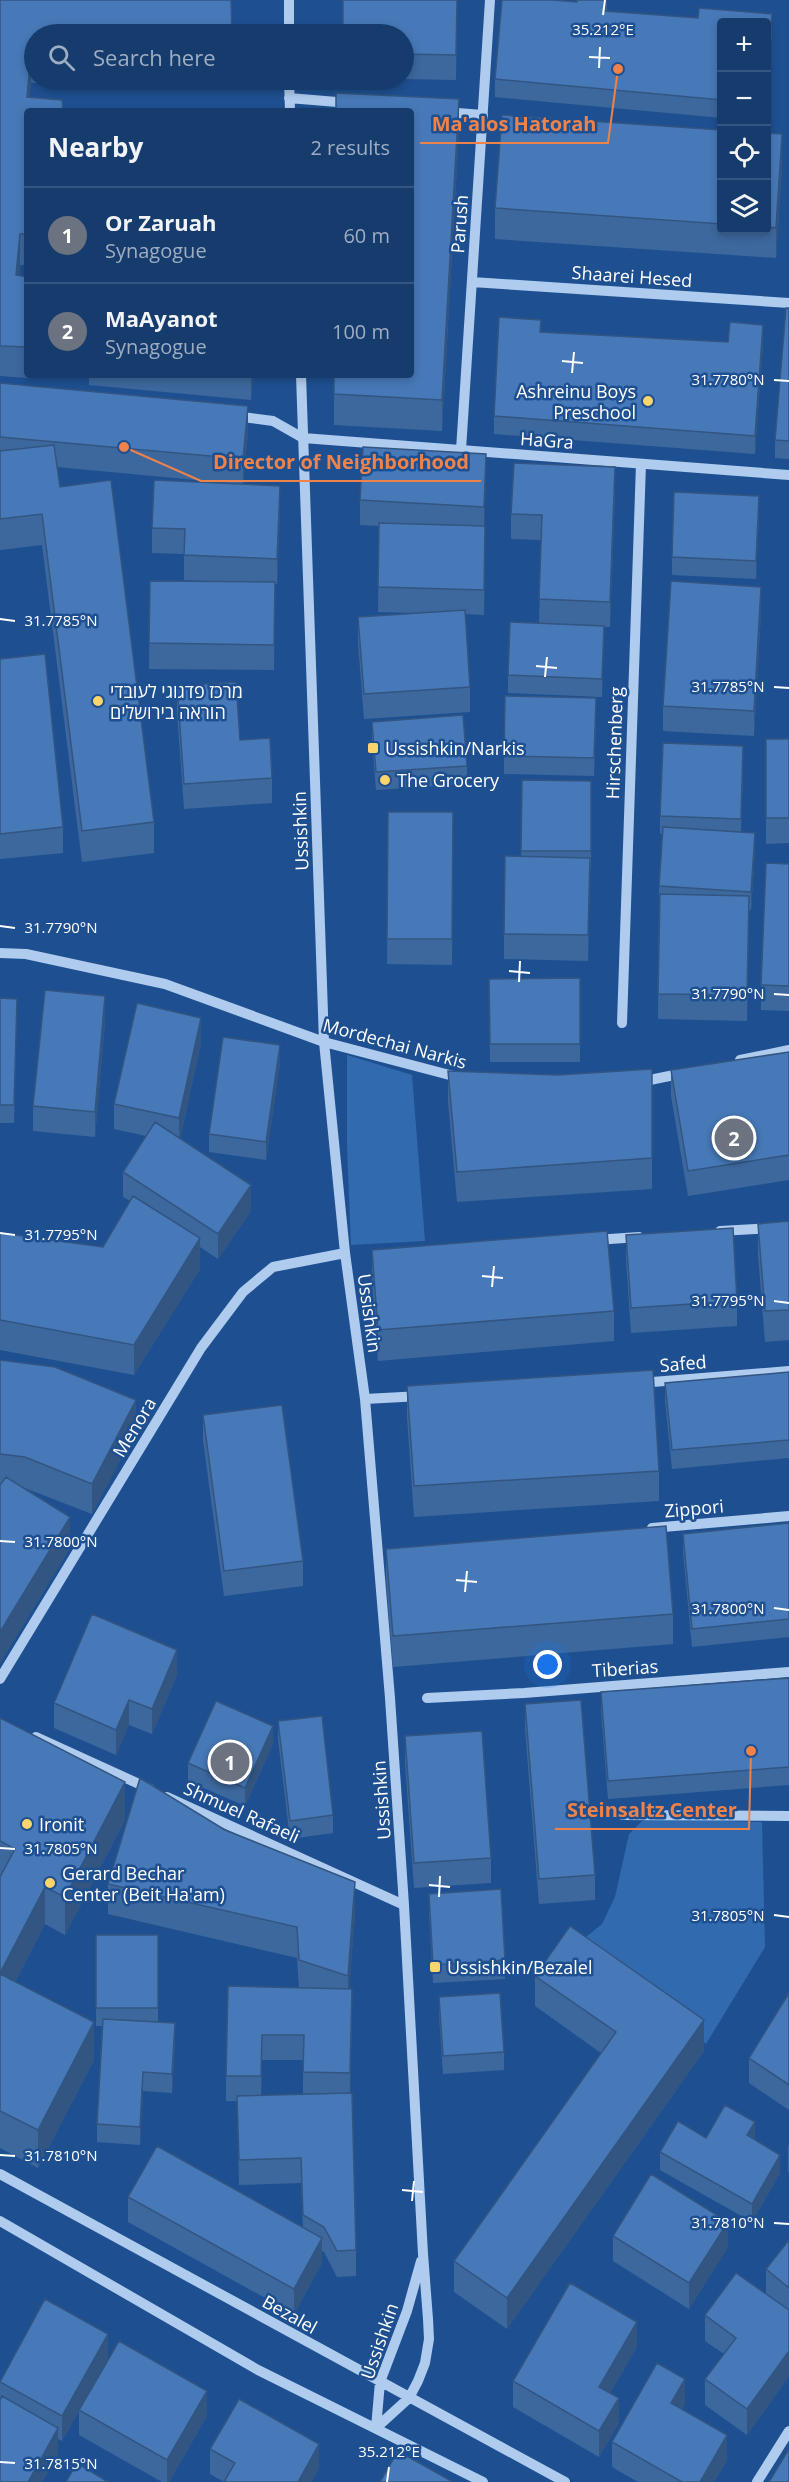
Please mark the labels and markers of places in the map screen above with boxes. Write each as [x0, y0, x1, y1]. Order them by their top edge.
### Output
callout: Ma'alos Hatorah [420, 105, 608, 143]
place label: Ashreinu Boys Preschool [516, 379, 636, 424]
marker: Ashreinu Boys Preschool [641, 394, 655, 408]
callout: Director of Neighborhood [201, 443, 481, 481]
place label: מרכז פדגוגי לעובדי הוראה בירושלים [110, 679, 243, 724]
marker: מרכז פדגוגי לעובדי הוראה בירושלים [91, 694, 105, 708]
place label: Ussishkin/Narkis [385, 736, 525, 760]
marker: Ussishkin/Narkis [366, 741, 380, 755]
place label: The Grocery [397, 768, 500, 792]
marker: The Grocery [378, 773, 392, 787]
pin: 2 [714, 1116, 754, 1160]
pin: 1 [210, 1740, 250, 1784]
callout: Steinsaltz Center [555, 1791, 749, 1829]
place label: Ironit [39, 1812, 84, 1836]
marker: Ironit [20, 1817, 34, 1831]
place label: Gerard Bechar Center (Beit Ha'am) [62, 1861, 225, 1906]
marker: Gerard Bechar Center (Beit Ha'am) [43, 1876, 57, 1890]
place label: Ussishkin/Bezalel [447, 1955, 592, 1979]
marker: Ussishkin/Bezalel [428, 1960, 442, 1974]

